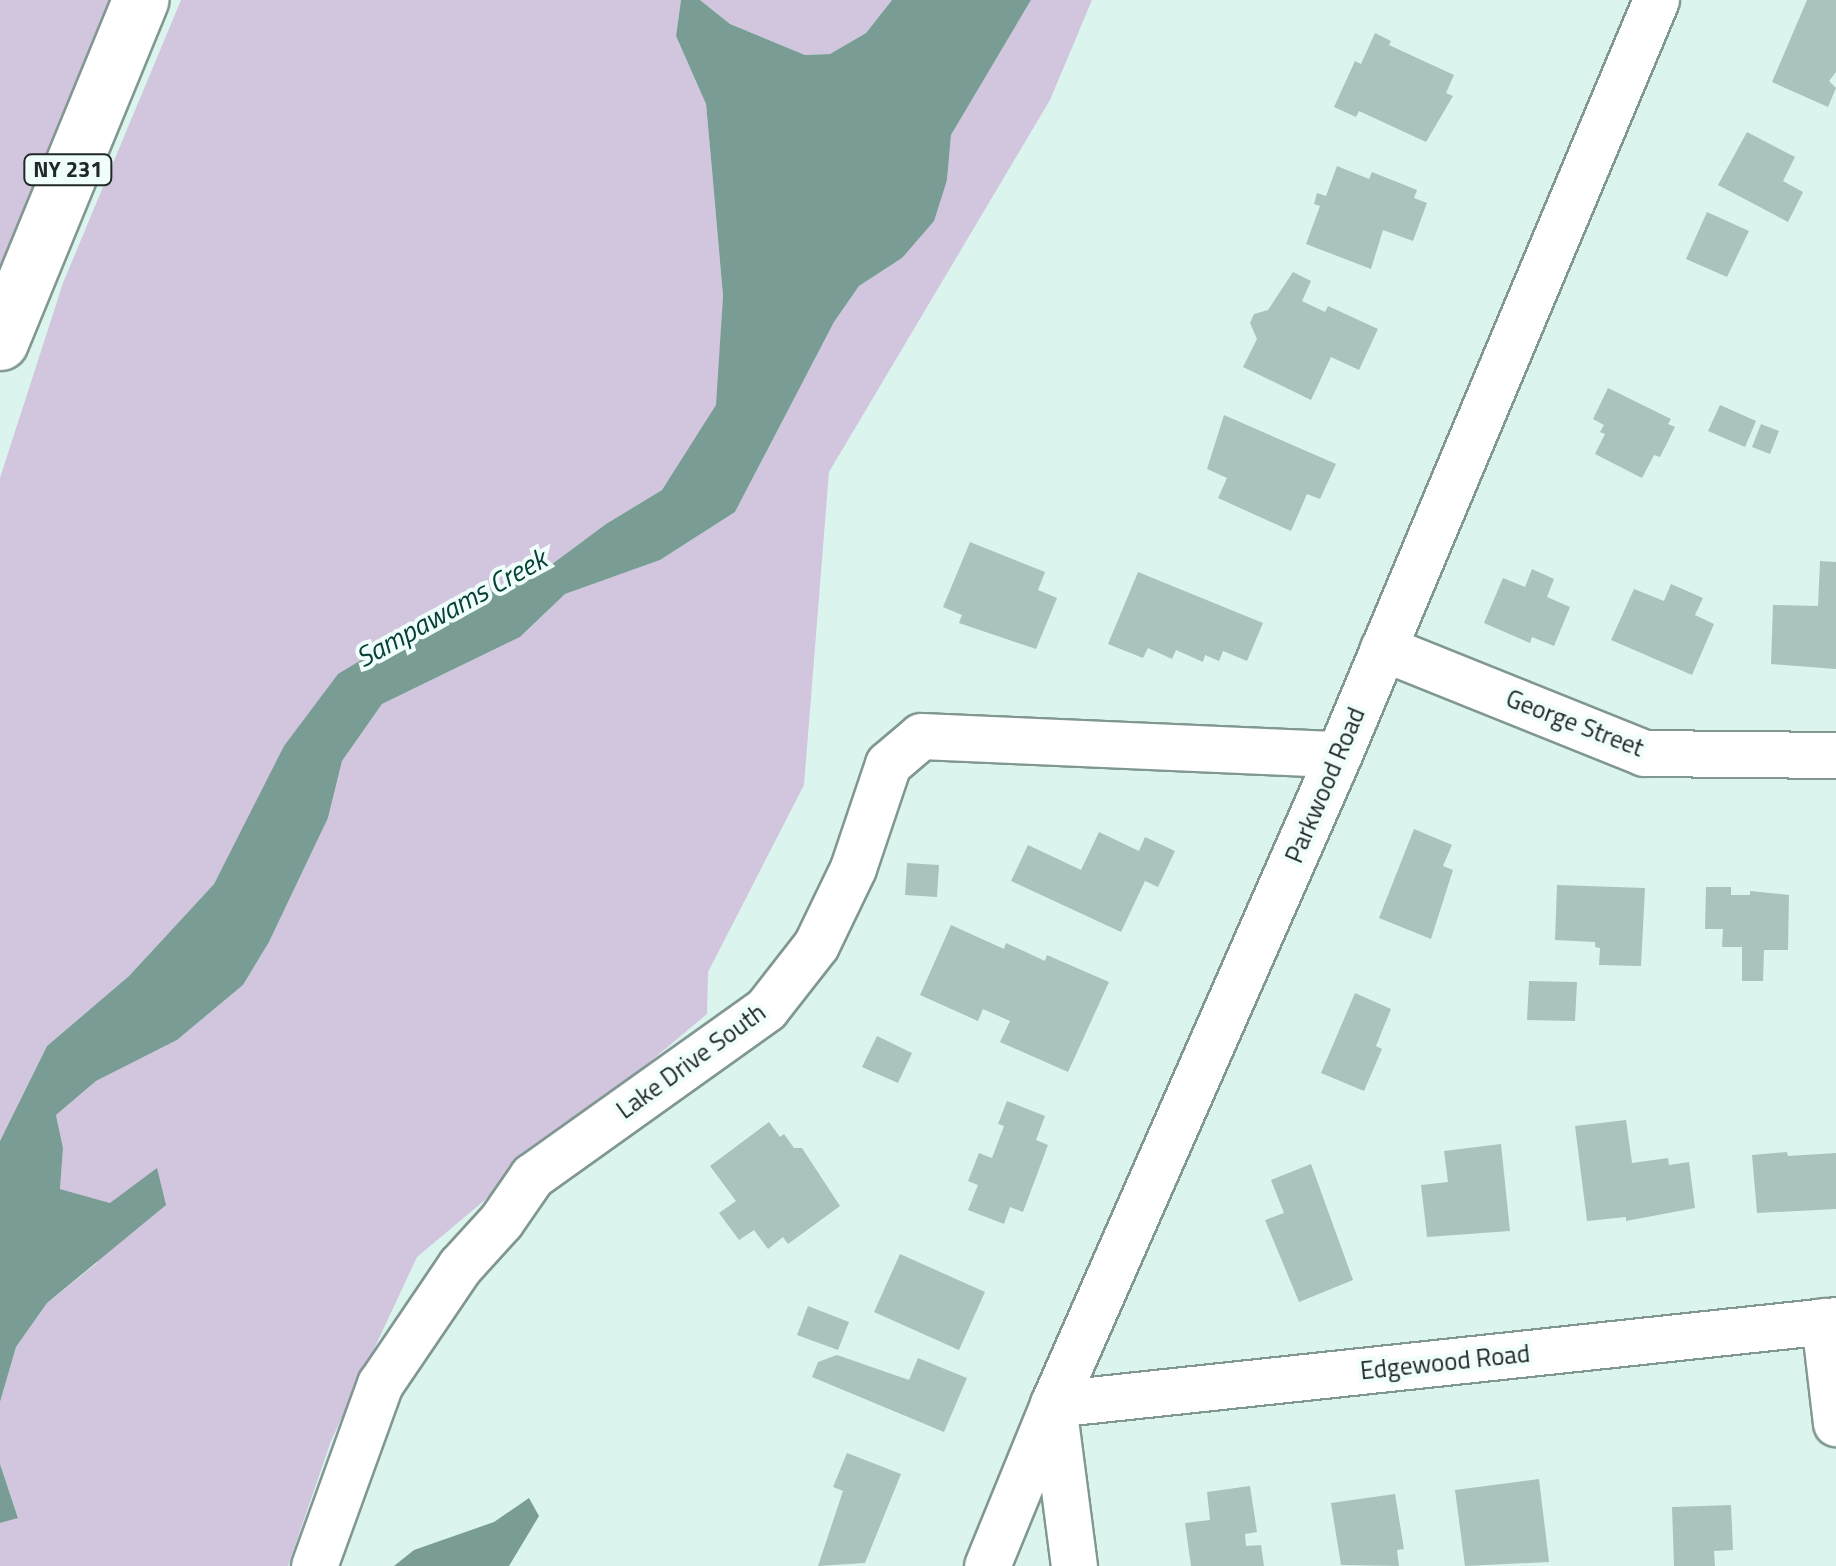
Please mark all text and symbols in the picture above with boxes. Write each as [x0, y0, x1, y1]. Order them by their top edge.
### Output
road number: NY 231 [23, 153, 113, 187]
water label: Sampawams Creek [350, 542, 552, 674]
street label: George Street [1502, 683, 1648, 763]
street label: Parkwood Road [1279, 703, 1371, 867]
street label: Lake Drive South [611, 997, 771, 1125]
street label: Edgewood Road [1359, 1338, 1531, 1386]

